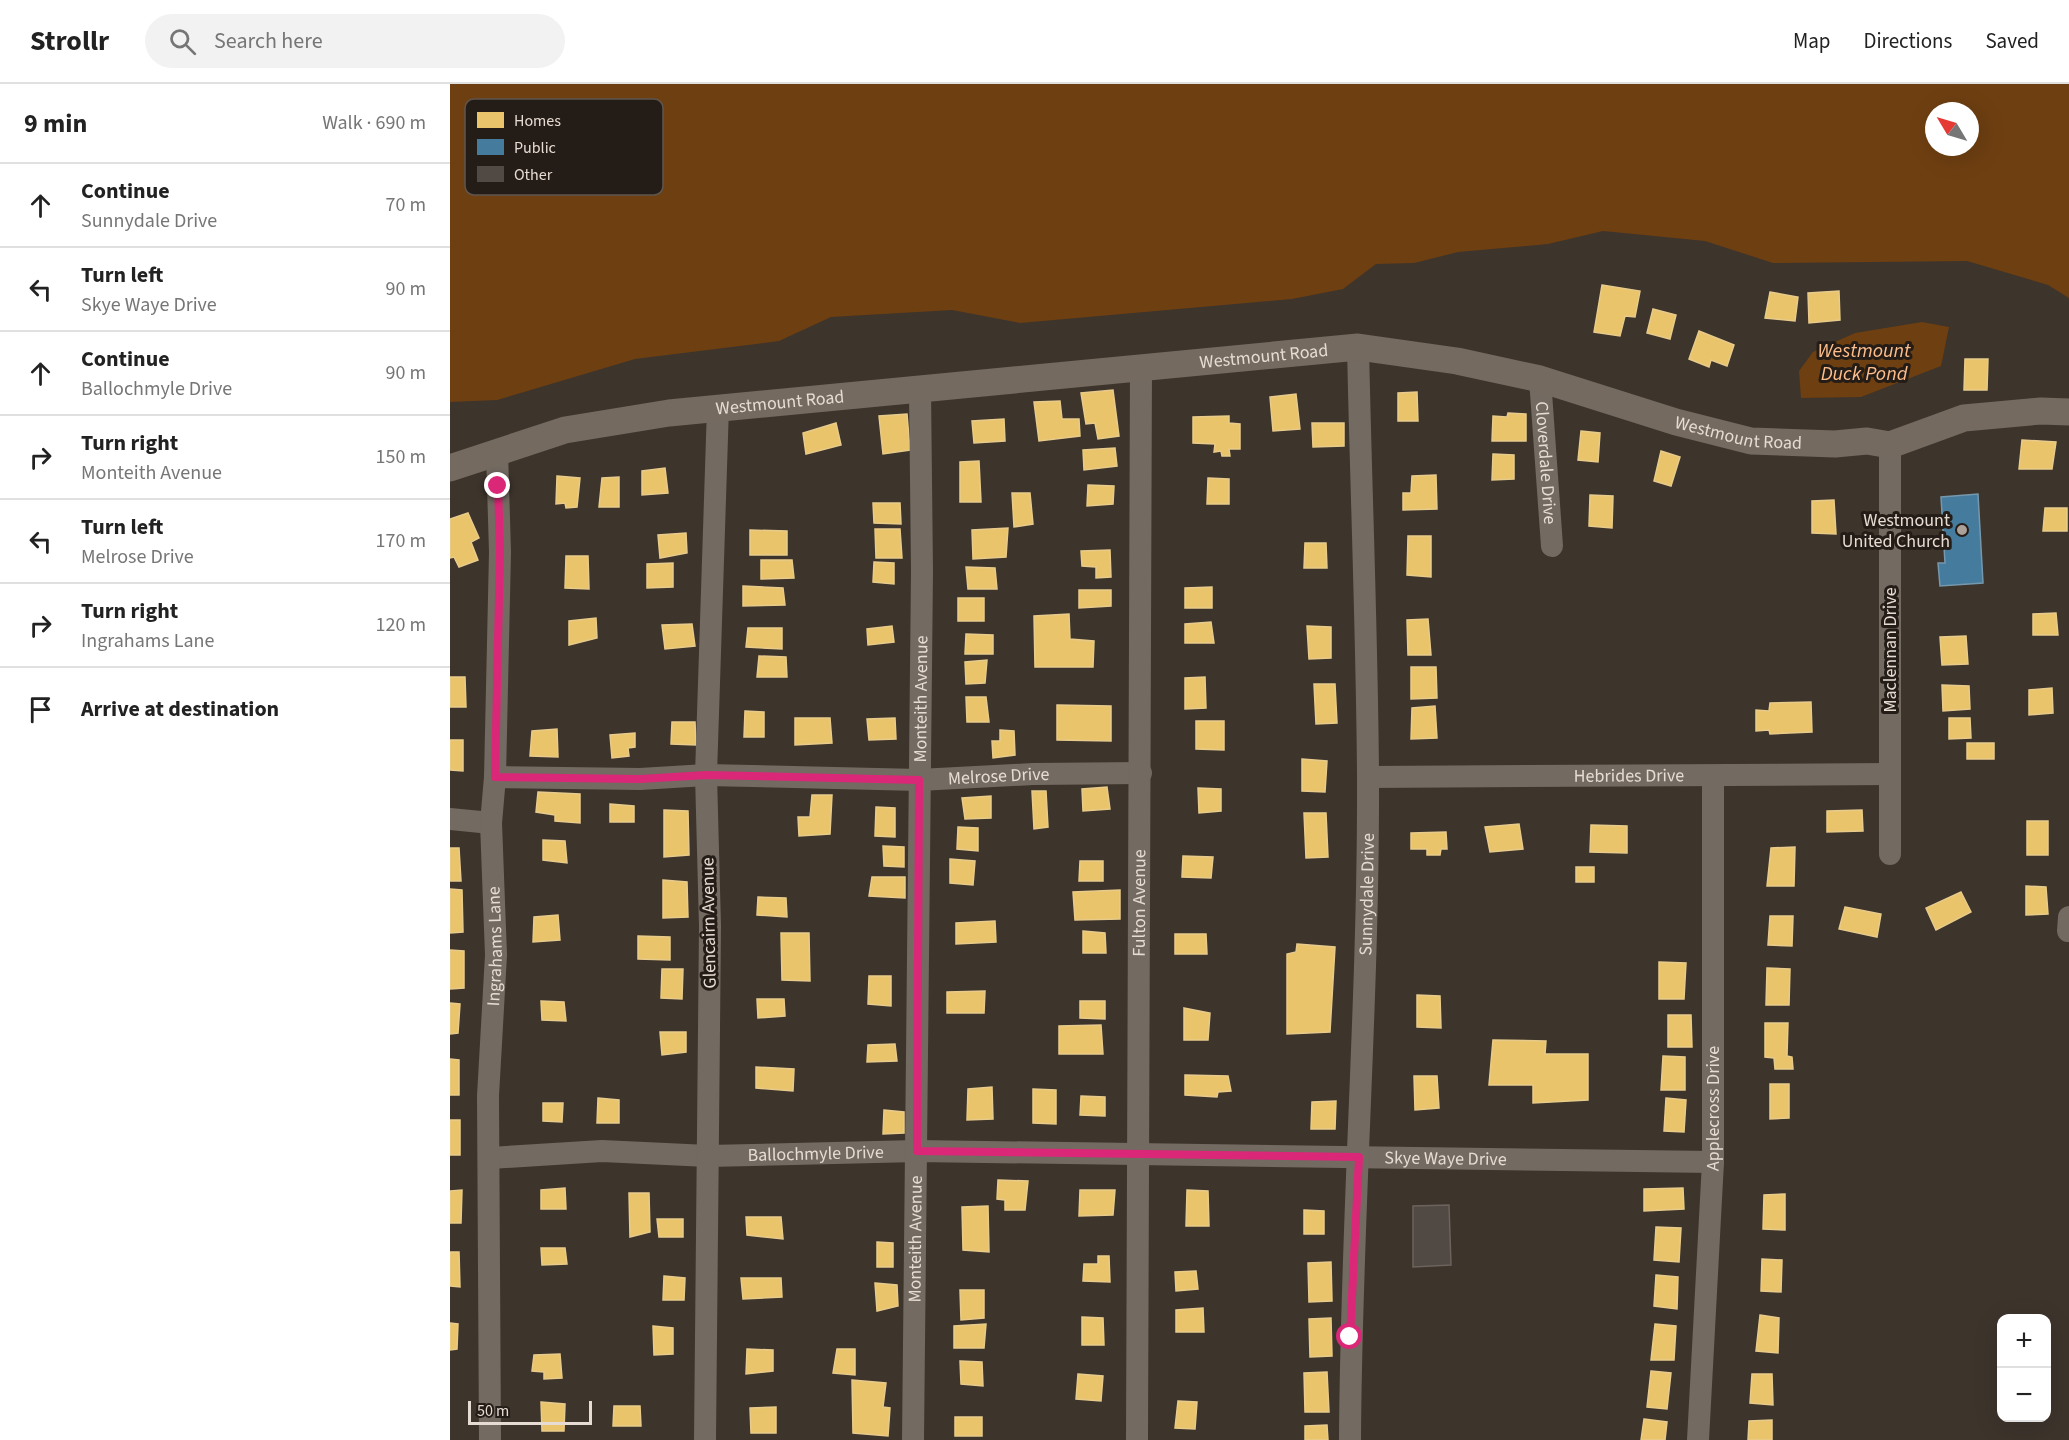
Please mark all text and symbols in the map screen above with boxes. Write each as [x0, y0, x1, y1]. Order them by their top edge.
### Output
search box [145, 14, 565, 68]
text: Strollr [30, 21, 109, 61]
icon: search [166, 25, 199, 58]
text: Search here [214, 25, 323, 57]
text: Map [1793, 26, 1831, 56]
text: Directions [1864, 26, 1952, 56]
text: Saved [1985, 26, 2039, 56]
legend [465, 99, 663, 195]
north arrow [1925, 102, 1979, 156]
text: 9 min [24, 105, 87, 142]
text: Walk · 690 m [322, 109, 426, 137]
text: Homes [514, 110, 561, 132]
text: Public [514, 137, 556, 159]
text: Other [514, 164, 553, 186]
text: Continue [81, 175, 170, 207]
icon: ahead [24, 189, 57, 222]
text: 70 m [386, 191, 426, 219]
text: Sunnydale Drive [81, 207, 217, 235]
text: Turn left [81, 259, 163, 291]
icon: left [24, 273, 57, 306]
text: 90 m [386, 275, 426, 303]
text: Skye Waye Drive [81, 291, 217, 319]
street label: Westmount Road [1198, 337, 1329, 375]
water label: Westmount Duck Pond [1818, 337, 1911, 388]
text: Continue [81, 343, 170, 375]
icon: ahead [24, 357, 57, 390]
text: 90 m [386, 359, 426, 387]
text: Ballochmyle Drive [81, 375, 232, 403]
street label: Westmount Road [715, 384, 845, 421]
street label: Cloverdale Drive [1529, 400, 1563, 525]
street label: Westmount Road [1672, 410, 1802, 455]
text: Turn right [81, 427, 178, 459]
icon: right [24, 441, 57, 474]
text: 150 m [376, 443, 426, 471]
text: Monteith Avenue [81, 459, 222, 487]
route end [484, 472, 510, 498]
place label: Westmount United Church [1842, 508, 1950, 554]
text: Turn left [81, 511, 163, 543]
marker: Westmount United Church [1955, 523, 1969, 537]
icon: left [24, 525, 57, 558]
text: 170 m [376, 527, 426, 555]
text: Melrose Drive [81, 543, 194, 571]
street label: Maclennan Drive [1878, 587, 1903, 713]
text: Turn right [81, 595, 178, 627]
icon: right [24, 609, 57, 642]
text: 120 m [376, 611, 426, 639]
text: Ingrahams Lane [81, 627, 214, 655]
street label: Monteith Avenue [908, 635, 934, 763]
icon: arrive [24, 693, 57, 726]
text: Arrive at destination [81, 693, 279, 725]
street label: Melrose Drive [947, 761, 1050, 791]
street label: Hebrides Drive [1574, 763, 1684, 788]
street label: Sunnydale Drive [1353, 833, 1380, 956]
street label: Fulton Avenue [1126, 849, 1152, 957]
street label: Glencairn Avenue [695, 857, 723, 989]
street label: Ingrahams Lane [481, 886, 509, 1007]
street label: Applecross Drive [1700, 1046, 1726, 1172]
street label: Ballochmyle Drive [747, 1139, 884, 1168]
street label: Skye Waye Drive [1384, 1145, 1507, 1172]
street label: Monteith Avenue [902, 1175, 928, 1303]
map controls [1997, 1314, 2051, 1422]
button: + [1997, 1314, 2051, 1368]
route start [1336, 1323, 1362, 1349]
button: − [1997, 1368, 2051, 1422]
scale bar [468, 1398, 592, 1426]
text: 50 m [477, 1400, 509, 1422]

